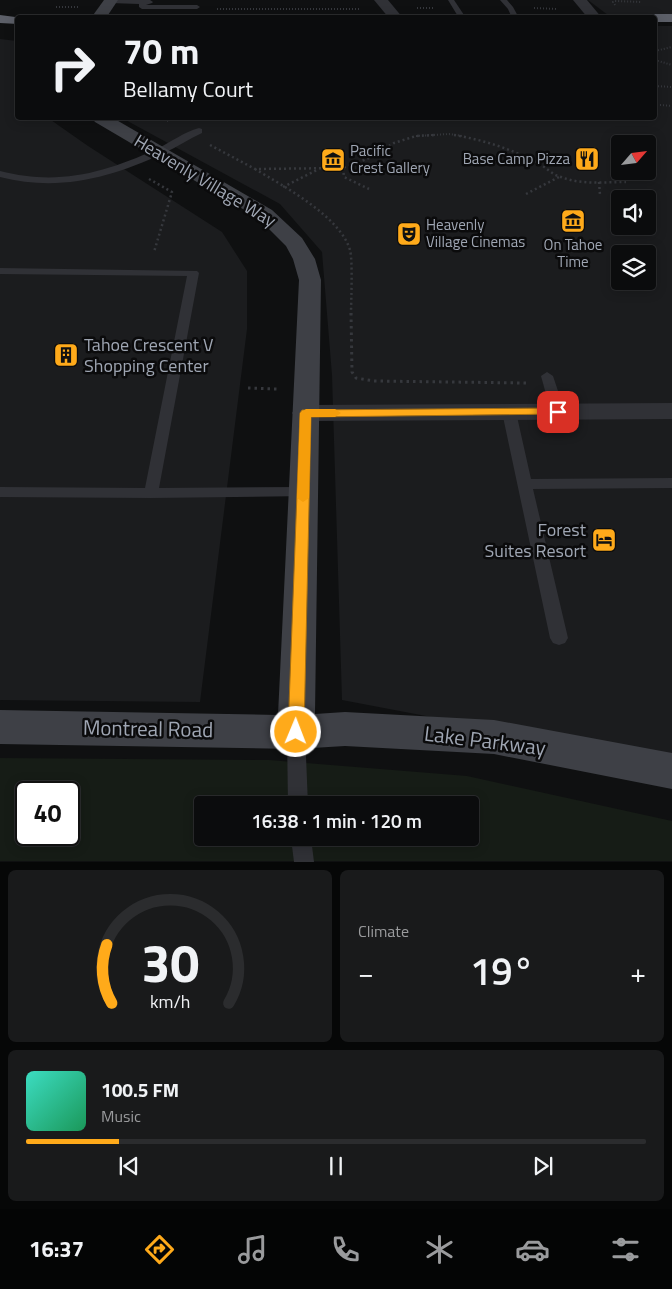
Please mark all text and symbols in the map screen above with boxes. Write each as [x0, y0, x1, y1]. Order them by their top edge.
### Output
text: 70 m [123, 24, 199, 78]
icon: right [40, 35, 105, 100]
text: Bellamy Court [123, 72, 253, 106]
street label: Heavenly Village Way [129, 127, 282, 234]
north arrow [611, 135, 656, 180]
map controls [611, 135, 656, 290]
place label: Pacific Crest Gallery [350, 139, 430, 179]
restaurant icon: Base Camp Pizza [574, 146, 600, 172]
museum icon: Pacific Crest Gallery [320, 147, 346, 173]
place label: Base Camp Pizza [463, 147, 570, 170]
button: sound [611, 190, 656, 235]
museum icon: On Tahoe Time [560, 208, 586, 234]
place label: Heavenly Village Cinemas [426, 213, 525, 253]
theatre icon: Heavenly Village Cinemas [396, 221, 422, 247]
place label: On Tahoe Time [544, 233, 602, 273]
button: layers [611, 245, 656, 290]
place label: Tahoe Crescent V Shopping Center [84, 331, 214, 379]
building icon: Tahoe Crescent V Shopping Center [53, 342, 79, 368]
pin [537, 391, 579, 433]
icon: arrive [544, 398, 572, 426]
place label: Forest Suites Resort [485, 516, 587, 564]
hotel icon: Forest Suites Resort [591, 527, 617, 553]
position arrow [269, 705, 321, 757]
street label: Montreal Road [83, 711, 213, 745]
street label: Lake Parkway [423, 717, 548, 763]
speed limit sign: 40 [15, 781, 80, 846]
text: 16:38 · 1 min · 120 m [251, 806, 422, 835]
text: Climate [358, 919, 409, 943]
text: 30 [141, 923, 199, 1002]
text: 19° [470, 942, 534, 1000]
text: − [358, 951, 374, 994]
text: + [630, 951, 646, 994]
text: km/h [150, 988, 190, 1015]
text: 100.5 FM [101, 1075, 179, 1104]
text: Music [101, 1104, 141, 1128]
icon: previous [115, 1152, 143, 1180]
icon: pause [322, 1152, 350, 1180]
icon: next [529, 1152, 557, 1180]
text: 16:37 [29, 1232, 84, 1266]
icon: directions [142, 1232, 177, 1267]
icon: music [235, 1232, 270, 1267]
icon: phone [328, 1232, 363, 1267]
icon: climate [422, 1232, 457, 1267]
icon: car [515, 1232, 550, 1267]
icon: filters [608, 1232, 643, 1267]

